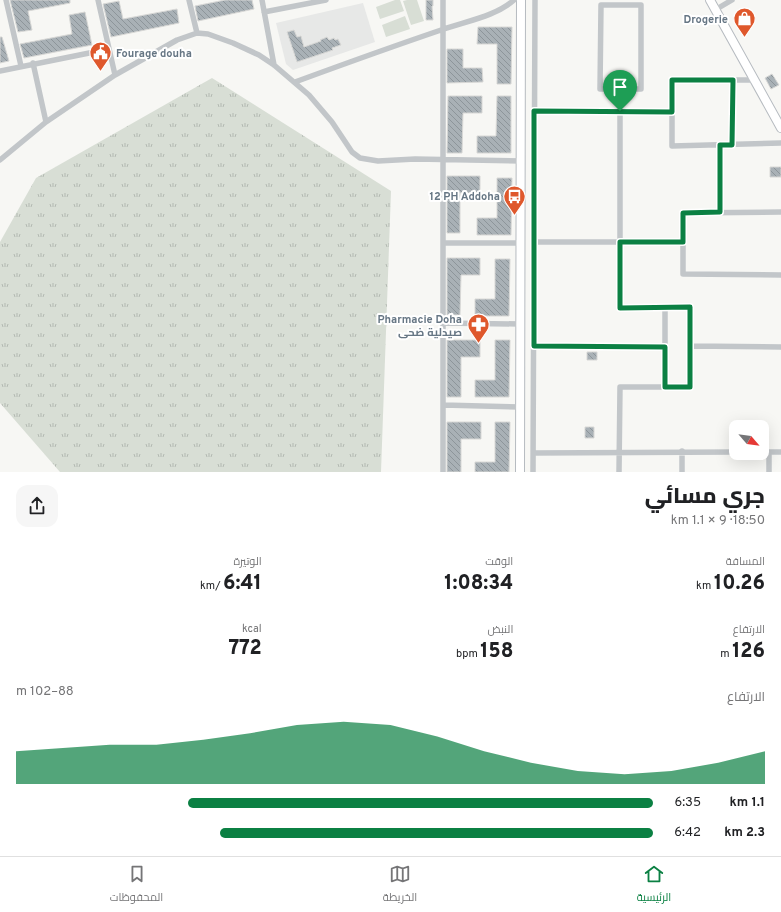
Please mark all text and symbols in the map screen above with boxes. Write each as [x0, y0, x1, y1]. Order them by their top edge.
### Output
shop icon: Drogerie [731, 6, 757, 39]
place label: Drogerie [683, 13, 728, 27]
public building icon: Fourage douha [87, 40, 113, 73]
place label: Fourage douha [116, 47, 192, 61]
pin [603, 70, 637, 111]
icon: arrive [609, 76, 631, 98]
bus stop icon: 12 PH Addoha [502, 183, 528, 216]
place label: 12 PH Addoha [429, 190, 500, 204]
pharmacy icon: Pharmacie Doha صيدلية ضحى [465, 312, 491, 345]
place label: Pharmacie Doha صيدلية ضحى [378, 313, 462, 340]
north arrow [729, 420, 769, 460]
map controls [729, 420, 769, 460]
text: جري مسائي [645, 484, 765, 511]
button: share [16, 485, 58, 527]
text: 18:50 · 9 × 1.1 km [671, 513, 765, 529]
text: الوتيرة [233, 555, 262, 569]
text: الوقت [485, 555, 513, 569]
text: المسافة [726, 555, 765, 569]
text: 6:41 [223, 571, 262, 597]
text: 1:08:34 [444, 571, 513, 597]
text: 10.26 [714, 571, 765, 597]
text: /km [200, 579, 223, 593]
text: km [696, 579, 714, 593]
text: kcal [242, 622, 262, 636]
text: النبض [487, 623, 513, 637]
text: الارتفاع [733, 623, 765, 637]
text: 772 [228, 636, 262, 662]
text: 158 [480, 639, 513, 665]
text: 126 [732, 639, 765, 665]
text: bpm [456, 647, 480, 661]
text: m [720, 647, 732, 661]
text: 88–102 m [16, 684, 74, 700]
text: الارتفاع [727, 690, 765, 706]
text: 6:35 [674, 795, 701, 811]
text: 1.1 km [729, 795, 765, 811]
text: 6:42 [674, 825, 701, 841]
text: 2.3 km [724, 825, 765, 841]
tab: المحفوظات [110, 863, 163, 907]
tab: الخريطة [383, 863, 417, 907]
tab: الرئيسية [637, 863, 671, 907]

